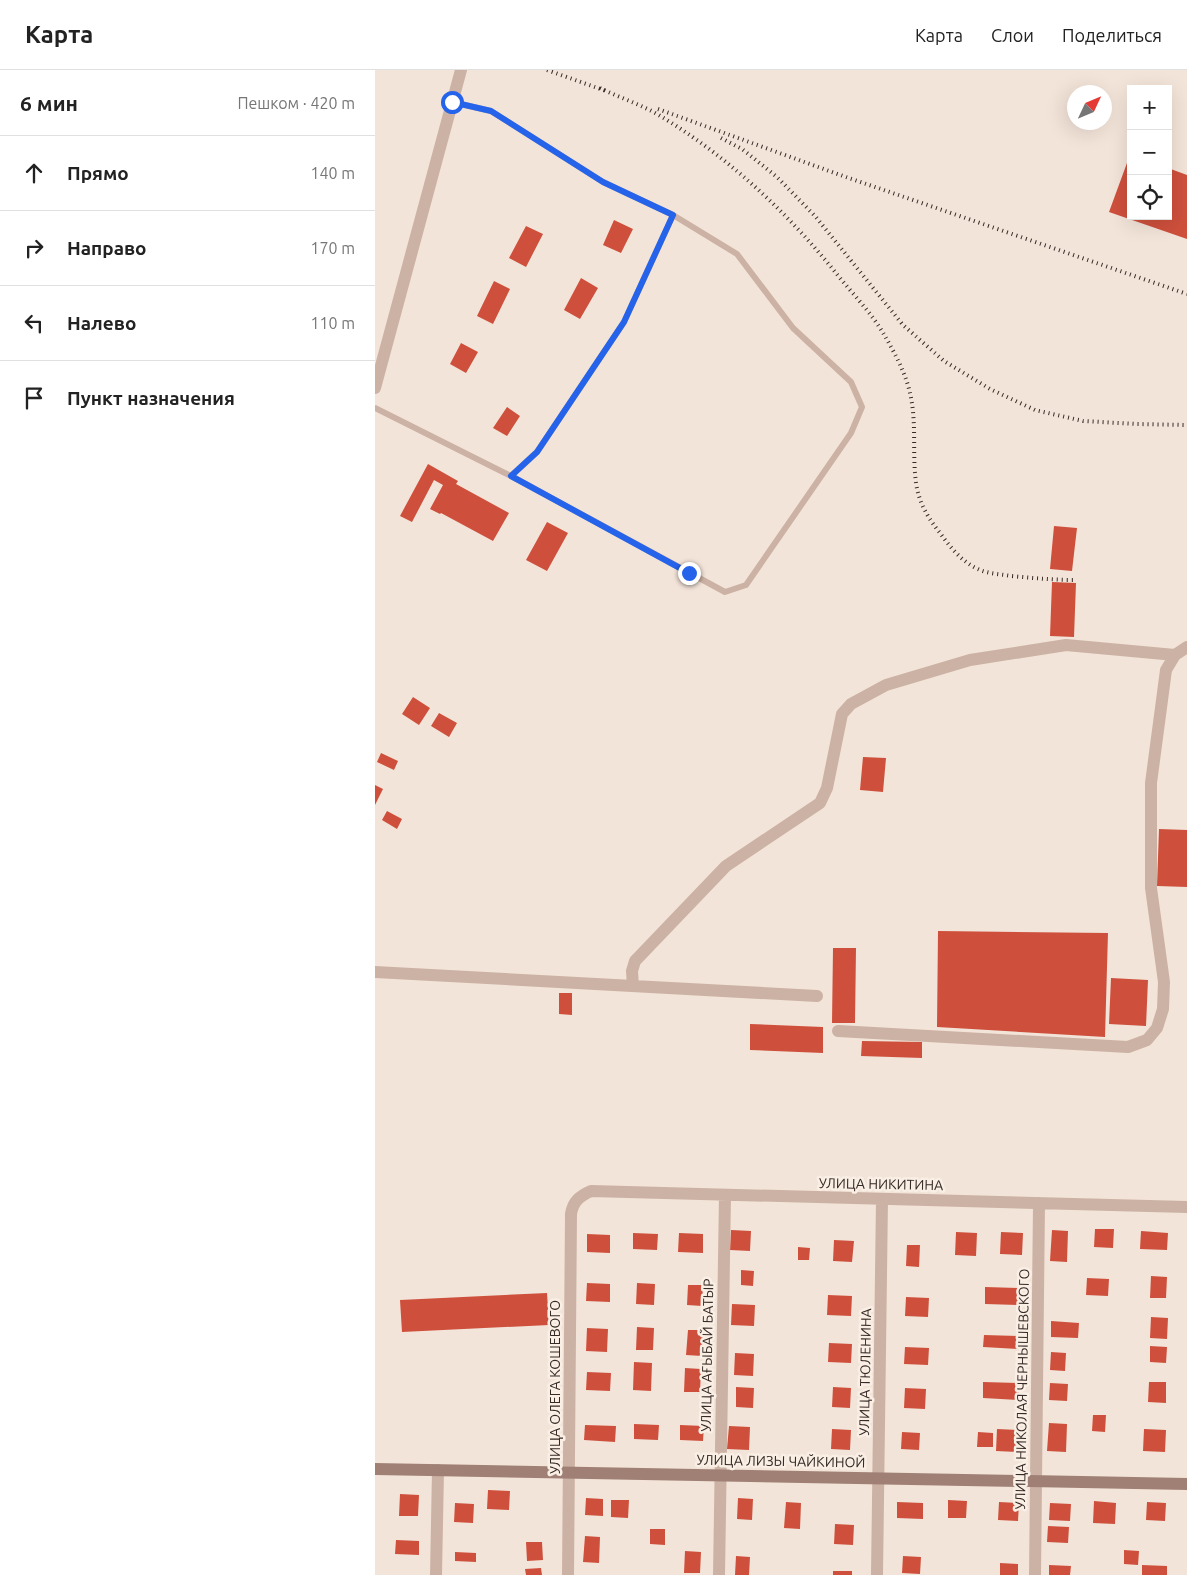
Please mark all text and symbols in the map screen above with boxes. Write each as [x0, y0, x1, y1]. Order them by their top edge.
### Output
text: Карта [25, 21, 93, 48]
text: Карта [915, 25, 963, 45]
text: Слои [991, 25, 1034, 45]
text: Поделиться [1062, 25, 1162, 45]
north arrow [1067, 85, 1112, 130]
map controls [1127, 85, 1172, 220]
button: + [1127, 85, 1172, 130]
text: 6 мин [20, 91, 78, 115]
route start [441, 91, 464, 114]
text: Пешком · 420 m [237, 94, 355, 112]
button: − [1127, 130, 1172, 175]
icon: ahead [20, 159, 48, 187]
text: Прямо [67, 162, 129, 184]
text: 140 m [310, 164, 355, 182]
button: locate [1127, 175, 1172, 220]
icon: right [20, 234, 48, 262]
text: Направо [67, 237, 147, 259]
text: 170 m [310, 239, 355, 257]
icon: left [20, 309, 48, 337]
text: Налево [67, 312, 136, 334]
text: 110 m [310, 314, 355, 332]
icon: arrive [20, 384, 48, 412]
text: Пункт назначения [67, 387, 235, 409]
route end [678, 562, 701, 585]
street label: УЛИЦА НИКИТИНА [819, 1175, 943, 1193]
street label: УЛИЦА НИКОЛАЯ ЧЕРНЫШЕВСКОГО [1012, 1268, 1032, 1510]
street label: УЛИЦА АҒЫБАЙ БАТЫР [697, 1278, 716, 1432]
street label: УЛИЦА ОЛЕГА КОШЕВОГО [547, 1300, 563, 1474]
street label: УЛИЦА ТЮЛЕНИНА [856, 1308, 874, 1436]
street label: УЛИЦА ЛИЗЫ ЧАЙКИНОЙ [697, 1451, 865, 1470]

